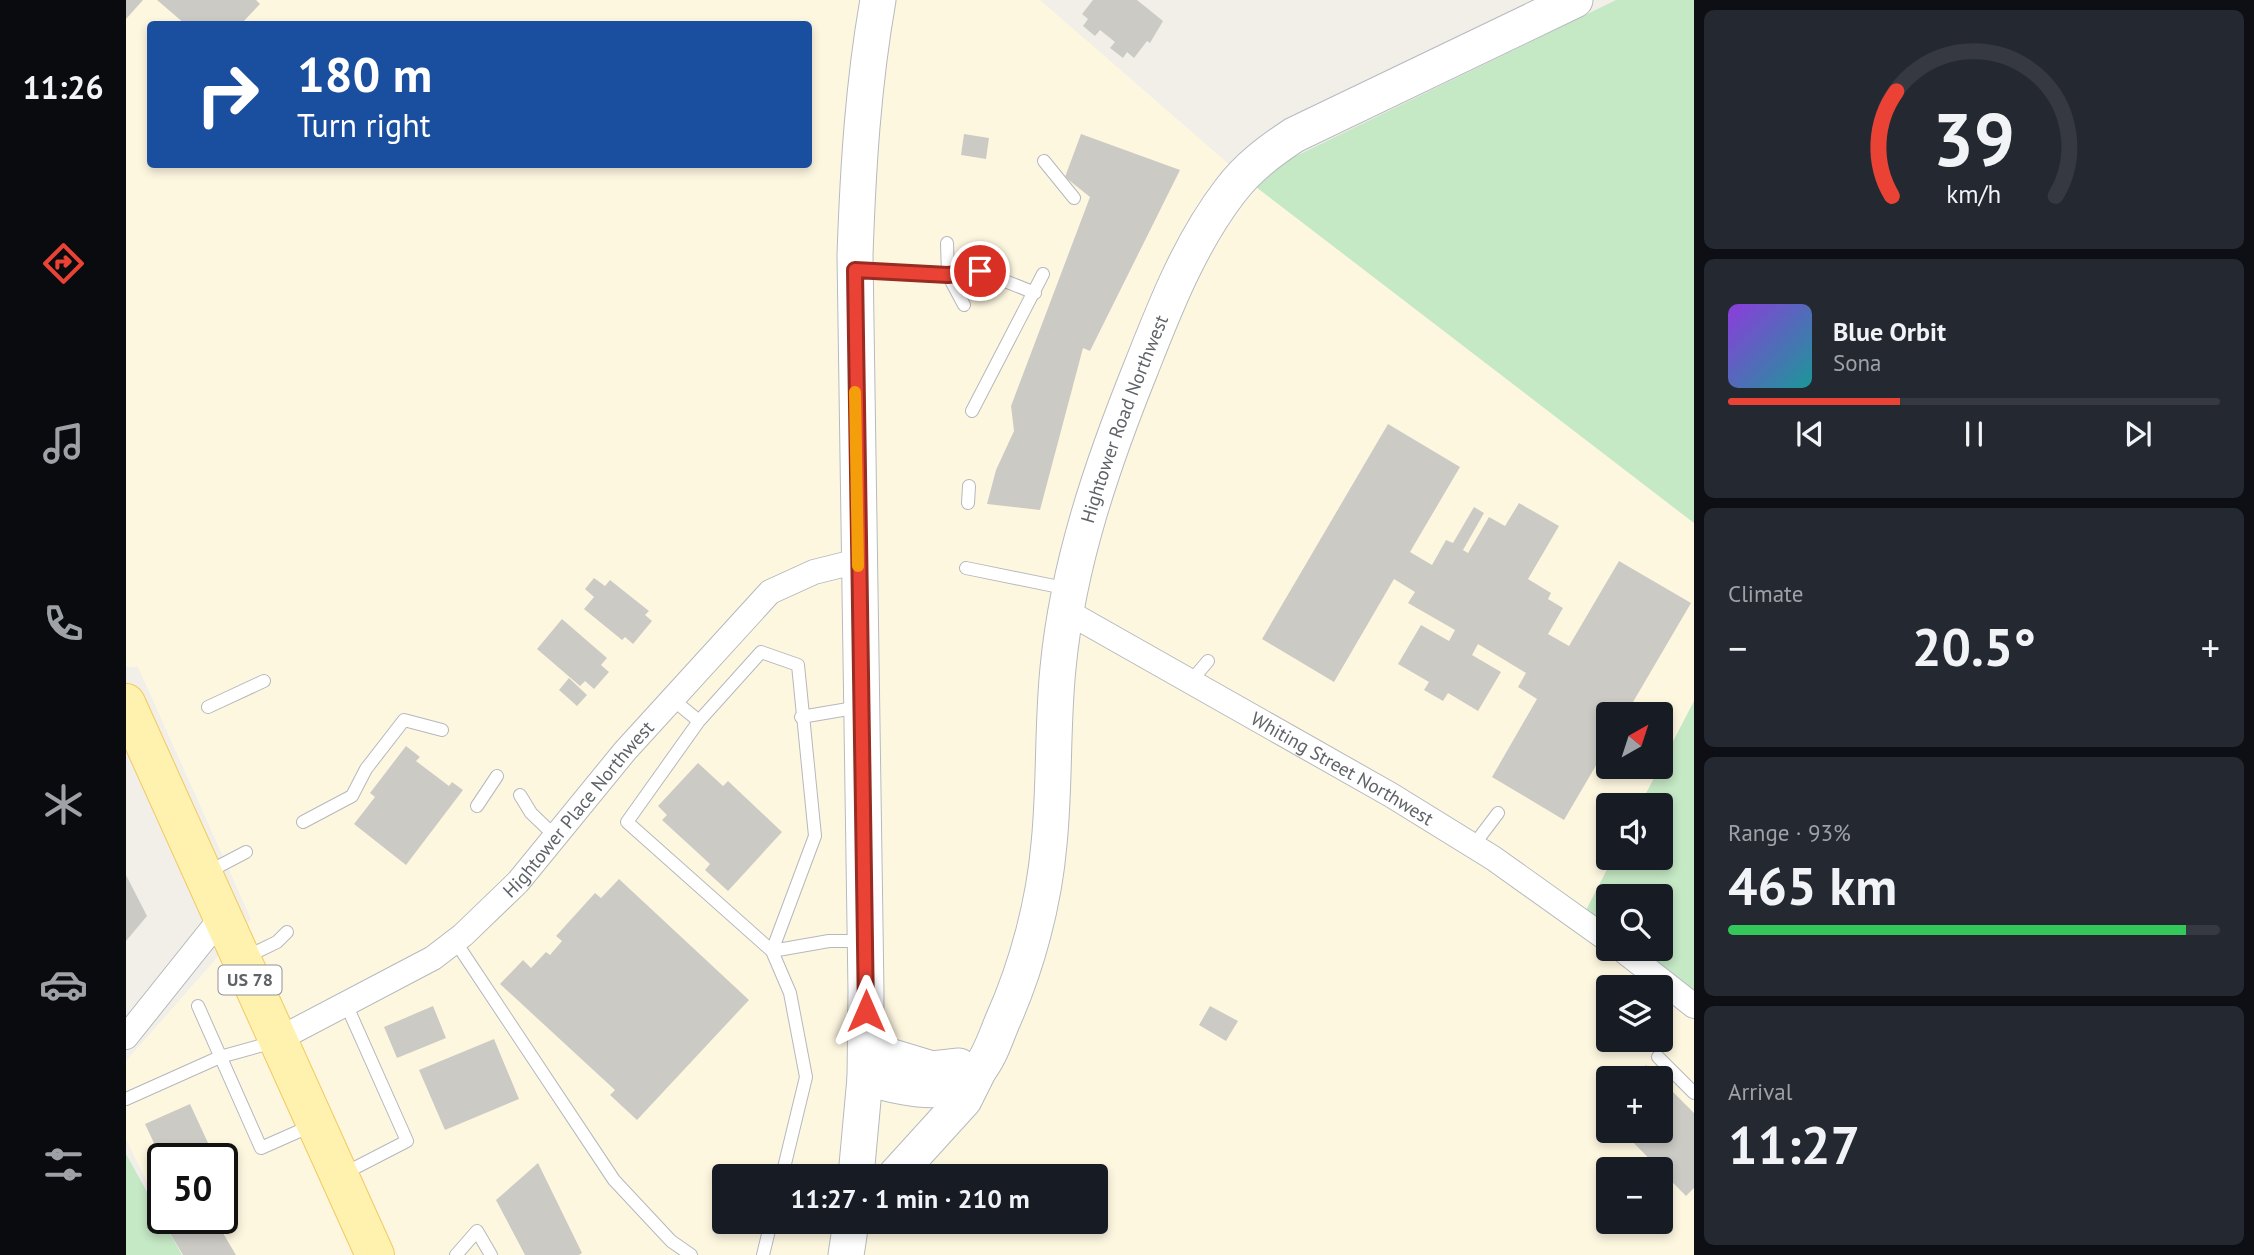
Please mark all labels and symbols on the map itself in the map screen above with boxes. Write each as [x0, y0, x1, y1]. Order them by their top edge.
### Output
pin [950, 241, 1010, 301]
street label: Hightower Road Northwest [1075, 311, 1173, 526]
north arrow [1596, 702, 1673, 779]
street label: Whiting Street Northwest [1247, 706, 1439, 831]
street label: Hightower Place Northwest [498, 715, 659, 902]
road number: US 78 [218, 965, 282, 995]
position arrow [829, 974, 903, 1048]
speed limit sign: 50 [147, 1143, 238, 1234]

